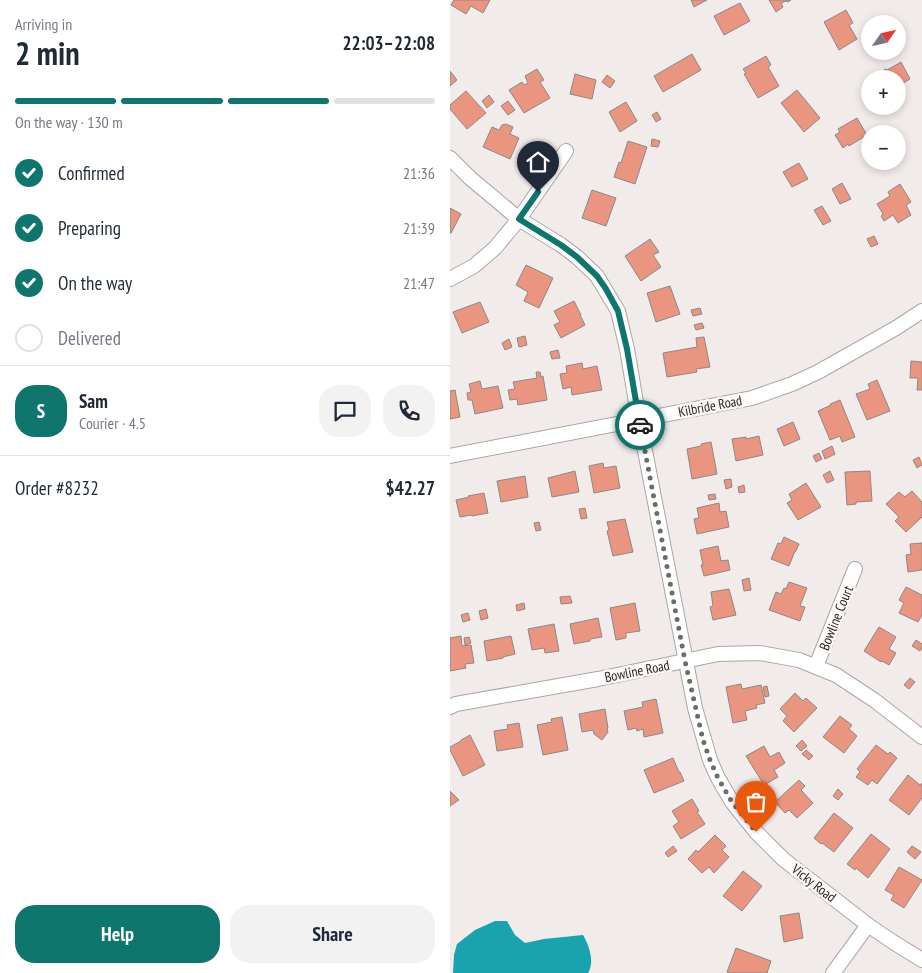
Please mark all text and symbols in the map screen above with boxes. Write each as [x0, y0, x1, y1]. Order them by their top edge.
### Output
text: Arriving in [15, 14, 72, 34]
north arrow [861, 15, 906, 60]
map controls [861, 15, 906, 170]
text: 22:03–22:08 [342, 31, 435, 55]
text: 2 min [15, 32, 80, 74]
button: + [861, 70, 906, 115]
text: On the way · 130 m [15, 112, 123, 132]
button: − [861, 125, 906, 170]
pin [517, 141, 559, 192]
icon: home [524, 148, 552, 176]
icon: check [15, 159, 43, 187]
text: Confirmed [58, 161, 125, 185]
text: 21:36 [403, 163, 435, 183]
icon: check [15, 214, 43, 242]
text: Preparing [58, 216, 121, 240]
text: 21:39 [403, 218, 435, 238]
icon: check [15, 269, 43, 297]
text: On the way [58, 271, 132, 295]
text: 21:47 [403, 273, 435, 293]
text: Delivered [58, 326, 121, 350]
button: chat [319, 385, 371, 437]
button: phone [383, 385, 435, 437]
text: Sam [79, 389, 108, 413]
street label: Kilbride Road [676, 391, 744, 421]
text: S [37, 399, 45, 423]
courier [615, 400, 665, 450]
icon: car [626, 411, 654, 439]
text: Courier · 4.5 [79, 413, 146, 433]
text: Order #8232 [15, 476, 99, 500]
text: $42.27 [386, 476, 435, 500]
street label: Bowline Court [815, 583, 857, 653]
street label: Bowline Road [603, 656, 671, 686]
pin [735, 781, 777, 832]
icon: bag [742, 788, 770, 816]
street label: Vicky Road [787, 859, 840, 906]
button: Help [15, 905, 220, 963]
button: Share [230, 905, 435, 963]

